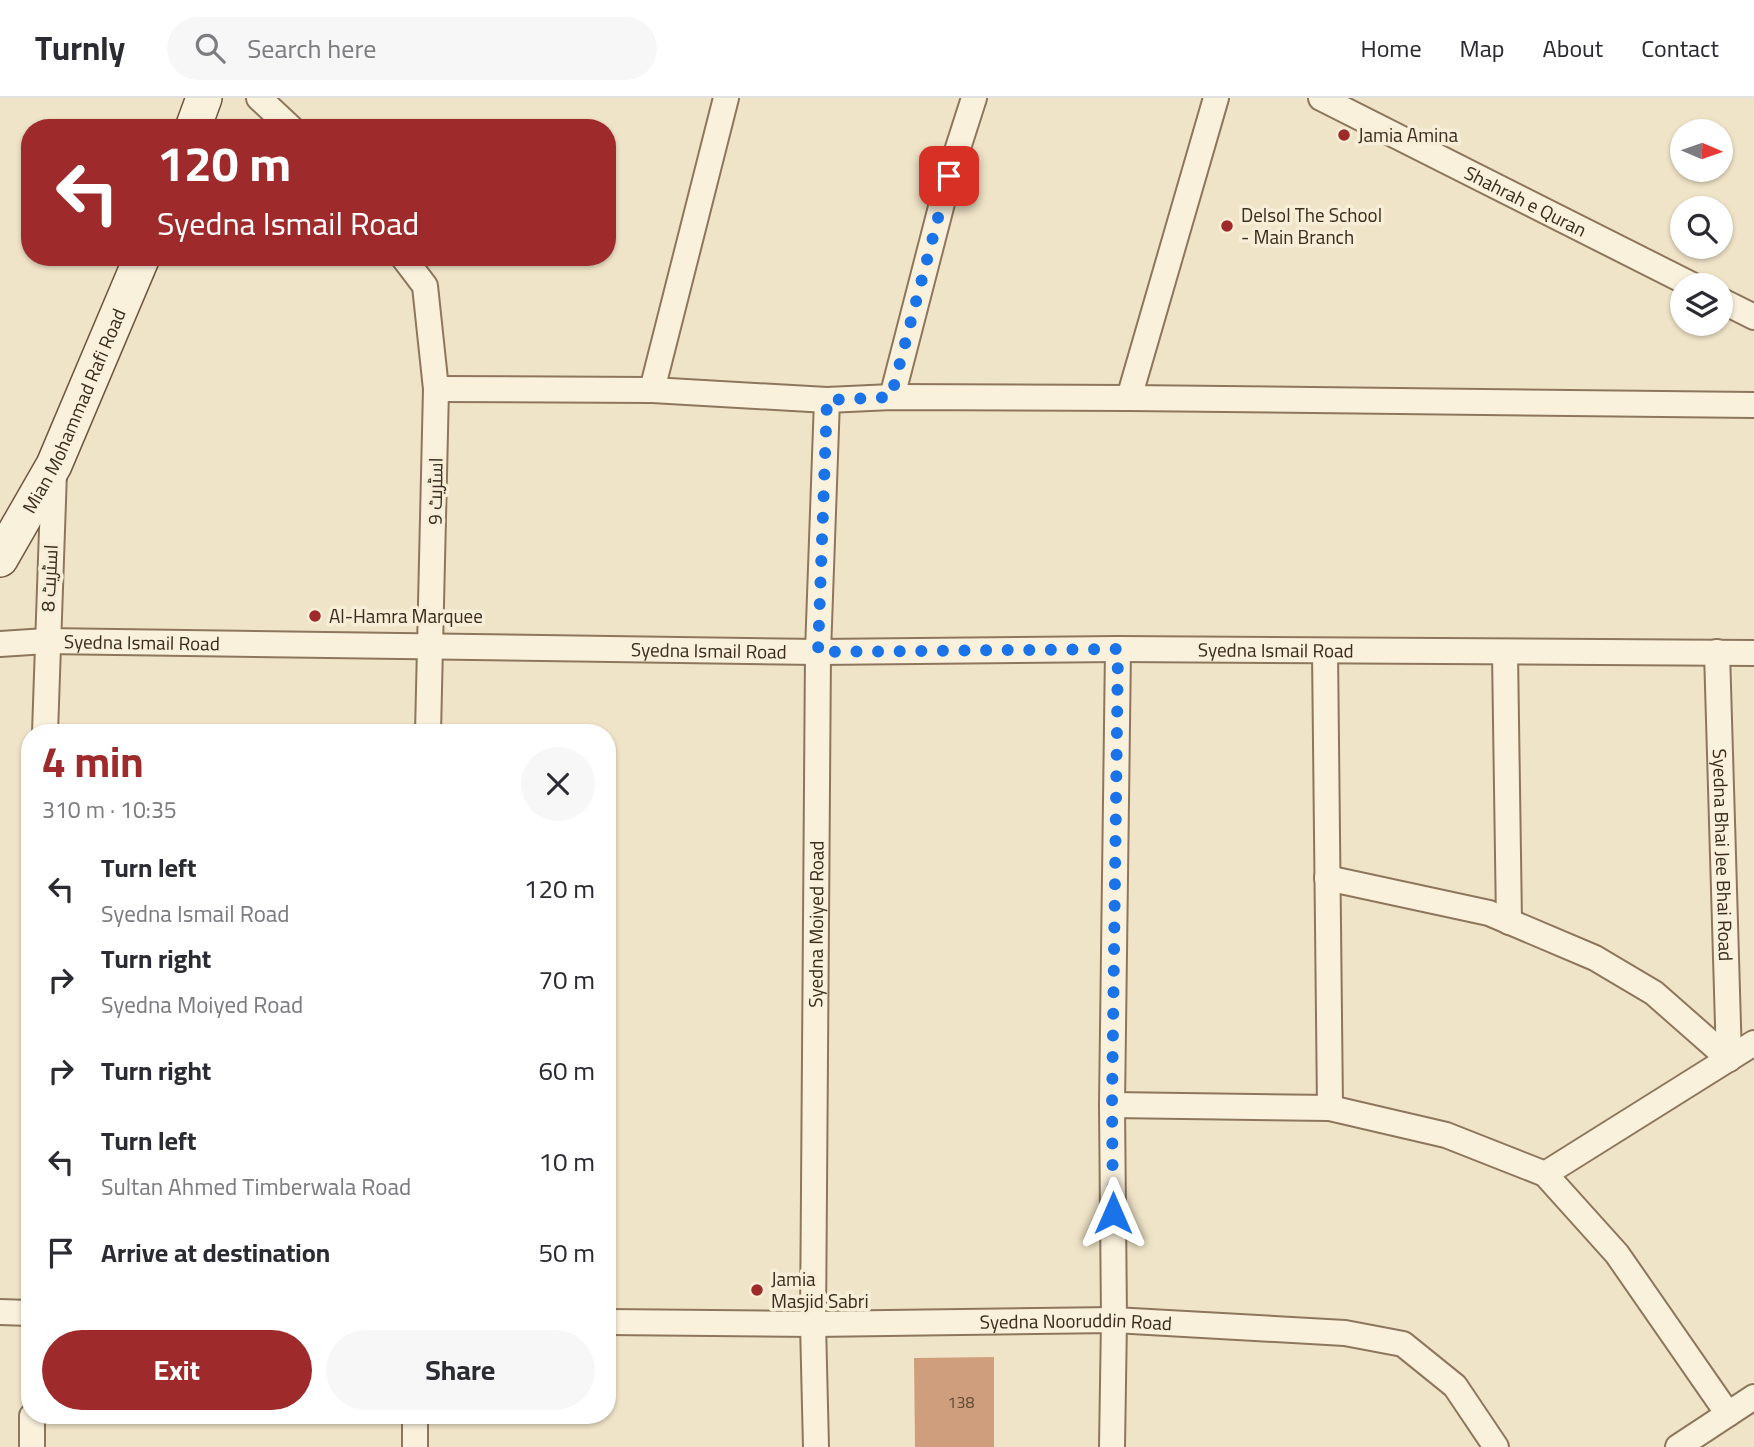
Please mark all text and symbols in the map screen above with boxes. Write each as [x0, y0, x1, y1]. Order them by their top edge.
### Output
text: Turnly [35, 17, 125, 79]
search box [167, 17, 657, 80]
text: Search here [247, 24, 376, 73]
text: Home [1361, 26, 1422, 71]
text: Map [1460, 26, 1504, 71]
text: About [1542, 26, 1603, 71]
text: Contact [1641, 26, 1719, 71]
icon: search [191, 29, 229, 67]
text: 120 m [157, 117, 291, 209]
place label: Jamia Amina [1358, 117, 1458, 153]
north arrow [1670, 119, 1732, 182]
map controls [1670, 119, 1733, 336]
marker: Jamia Amina [1336, 127, 1352, 143]
pin [919, 146, 979, 206]
icon: left [42, 147, 133, 238]
street label: Shahrah e Quran [1458, 155, 1593, 247]
icon: arrive [930, 157, 968, 195]
text: Syedna Ismail Road [157, 193, 419, 253]
button: search [1670, 196, 1733, 259]
place label: Delsol The School - Main Branch [1241, 197, 1382, 255]
marker: Delsol The School - Main Branch [1219, 218, 1235, 234]
button: layers [1670, 273, 1733, 336]
street label: Mian Mohammad Rafi Road [12, 302, 136, 521]
street label: اسٹریٹ 9 [416, 457, 454, 525]
street label: اسٹریٹ 8 [29, 543, 69, 613]
place label: Al-Hamra Marquee [329, 598, 483, 634]
marker: Al-Hamra Marquee [307, 608, 323, 624]
street label: Syedna Ismail Road [64, 623, 220, 661]
street label: Syedna Ismail Road [631, 631, 787, 670]
street label: Syedna Ismail Road [1198, 632, 1354, 668]
text: 4 min [42, 722, 144, 801]
button: close [521, 747, 595, 821]
street label: Syedna Bhai Jee Bhai Road [1702, 748, 1744, 962]
text: 310 m · 10:35 [42, 788, 177, 831]
street label: Syedna Moiyed Road [797, 840, 835, 1008]
text: Turn left [101, 843, 196, 892]
text: 120 m [524, 864, 595, 913]
icon: left [42, 870, 80, 908]
text: Syedna Ismail Road [101, 892, 290, 935]
text: Turn right [101, 934, 211, 983]
text: 70 m [538, 955, 595, 1004]
icon: right [42, 961, 80, 999]
text: Syedna Moiyed Road [101, 983, 303, 1026]
text: Turn right [101, 1046, 211, 1095]
text: 60 m [538, 1046, 595, 1095]
icon: right [42, 1052, 80, 1090]
text: Turn left [101, 1116, 196, 1165]
text: 10 m [538, 1137, 595, 1186]
icon: left [42, 1143, 80, 1181]
text: Sultan Ahmed Timberwala Road [101, 1165, 411, 1208]
position arrow [1076, 1176, 1150, 1250]
text: Arrive at destination [101, 1228, 330, 1277]
text: 50 m [538, 1228, 595, 1277]
icon: arrive [42, 1234, 80, 1272]
place label: Jamia Masjid Sabri [771, 1261, 869, 1319]
marker: Jamia Masjid Sabri [749, 1282, 765, 1298]
street label: Syedna Nooruddin Road [980, 1302, 1173, 1341]
button: Exit [42, 1330, 312, 1410]
button: Share [326, 1330, 595, 1410]
house number: 138 [948, 1387, 974, 1417]

